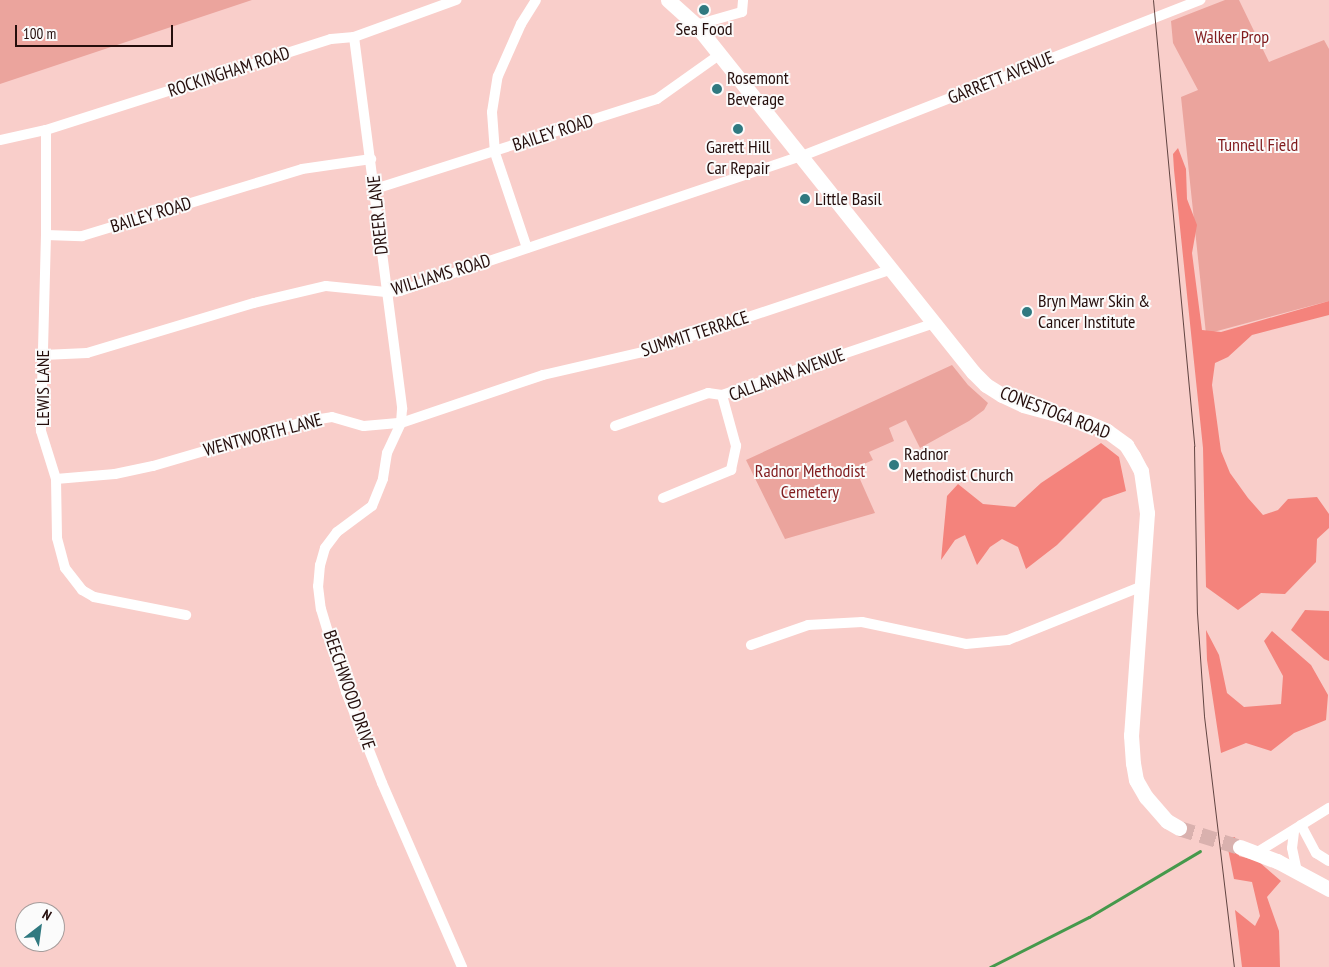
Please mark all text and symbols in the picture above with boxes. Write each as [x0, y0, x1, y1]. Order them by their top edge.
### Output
marker: Sea Food [698, 4, 710, 16]
scale bar [18, 15, 175, 47]
place label: Sea Food [676, 18, 732, 40]
text: 100 m [23, 24, 56, 43]
park label: Walker Prop [1195, 26, 1269, 48]
street label: ROCKINGHAM ROAD [165, 42, 293, 102]
street label: GARRETT AVENUE [944, 47, 1058, 109]
place label: Rosemont Beverage [727, 68, 789, 110]
marker: Rosemont Beverage [711, 83, 723, 95]
street label: BAILEY ROAD [510, 110, 596, 156]
marker: Garett Hill Car Repair [732, 123, 744, 135]
park label: Tunnell Field [1218, 134, 1298, 156]
place label: Garett Hill Car Repair [706, 137, 770, 180]
street label: DREER LANE [363, 174, 393, 256]
place label: Little Basil [815, 188, 882, 210]
street label: BAILEY ROAD [108, 192, 194, 238]
marker: Little Basil [799, 193, 811, 205]
street label: WILLIAMS ROAD [389, 250, 493, 300]
place label: Bryn Mawr Skin & Cancer Institute [1038, 291, 1150, 334]
marker: Bryn Mawr Skin & Cancer Institute [1020, 305, 1034, 319]
street label: SUMMIT TERRACE [638, 306, 752, 362]
street label: CALLANAN AVENUE [726, 344, 848, 406]
street label: LEWIS LANE [32, 350, 54, 426]
street label: CONESTOGA ROAD [997, 382, 1113, 444]
street label: WENTWORTH LANE [201, 409, 325, 461]
place label: Radnor Methodist Church [904, 444, 1013, 486]
marker: Radnor Methodist Church [888, 459, 900, 471]
park label: Radnor Methodist Cemetery [755, 461, 865, 504]
street label: BEECHWOOD DRIVE [318, 627, 380, 753]
north arrow [15, 902, 65, 952]
text: N [39, 905, 55, 925]

